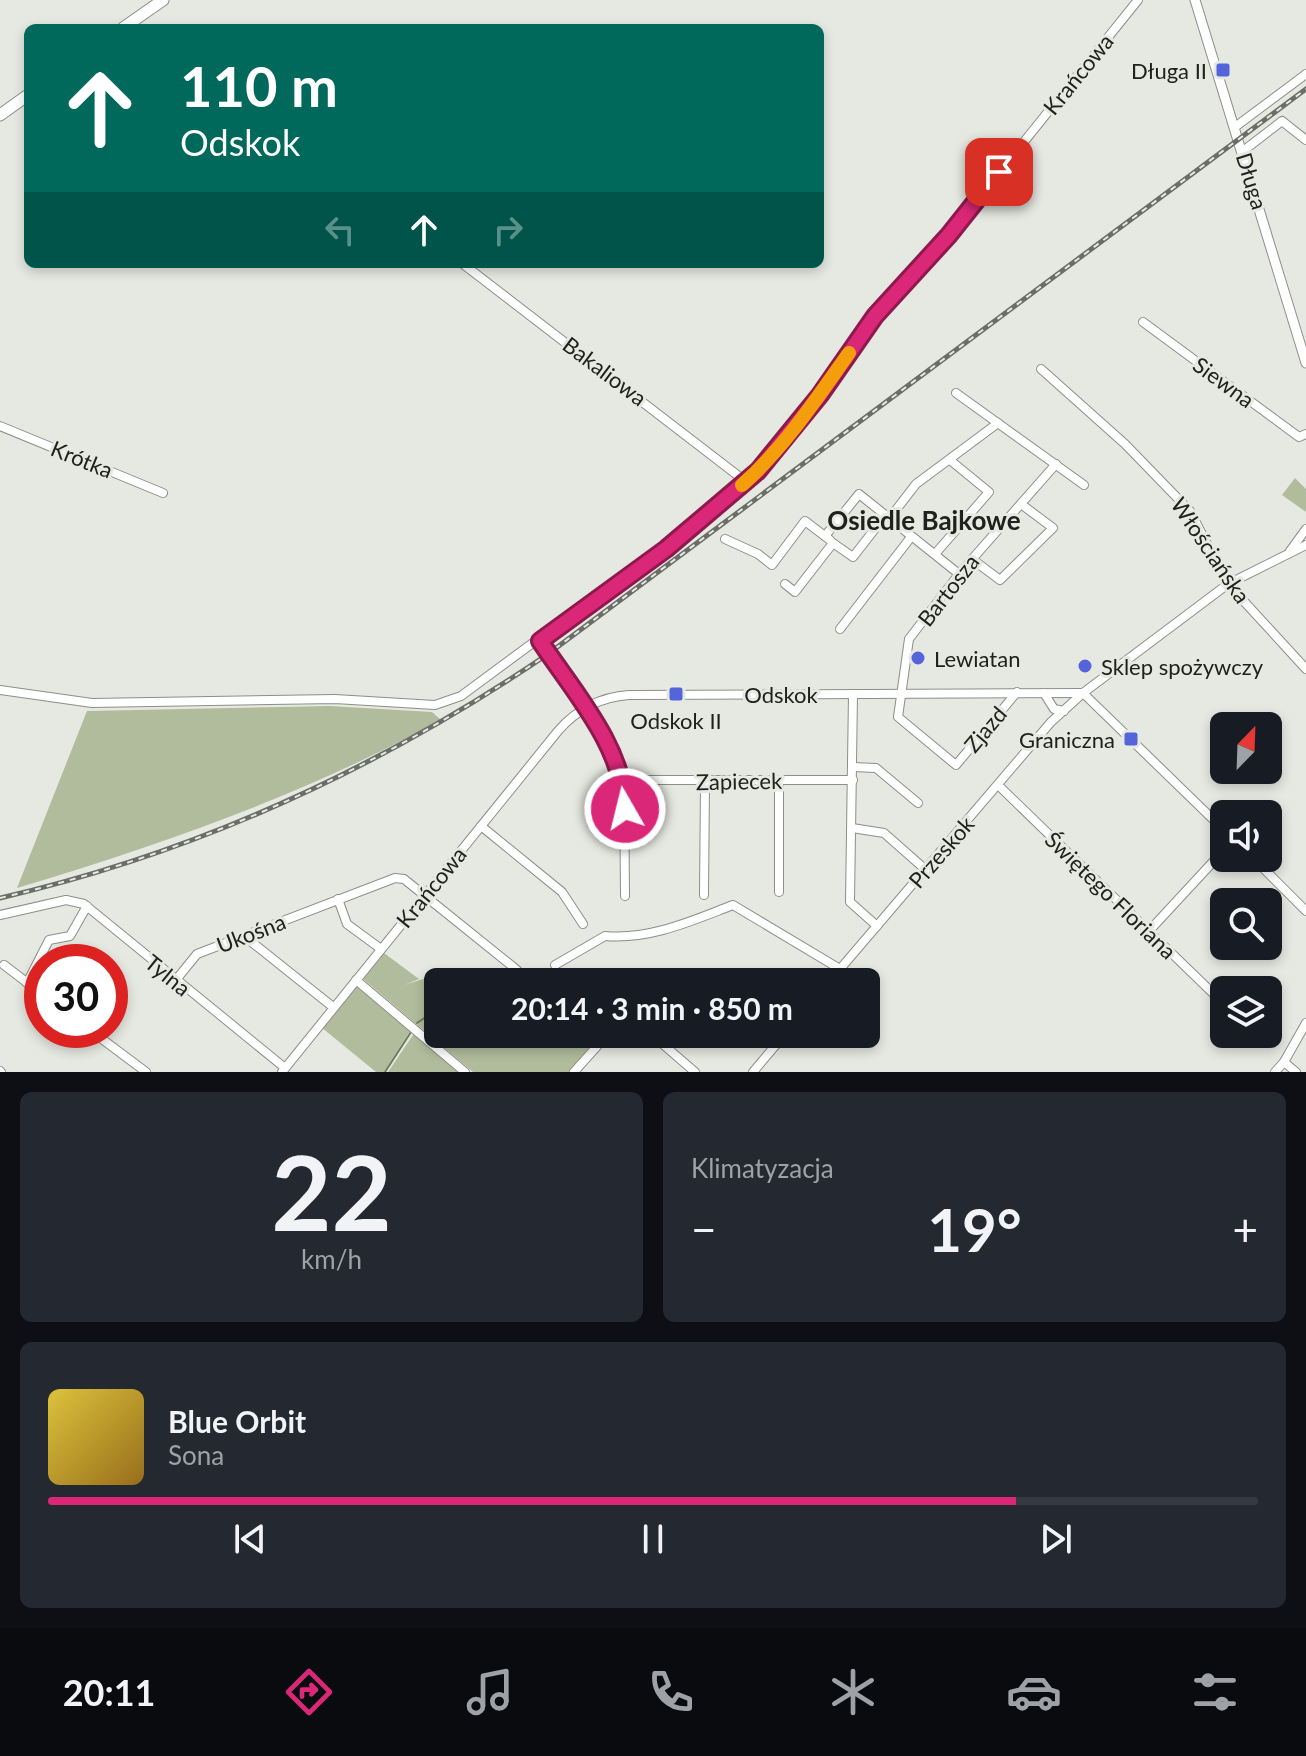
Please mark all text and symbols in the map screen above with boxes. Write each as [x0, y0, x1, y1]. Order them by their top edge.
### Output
street label: Krańcowa [1037, 28, 1119, 120]
text: 110 m [180, 52, 338, 119]
icon: ahead [48, 56, 152, 160]
place label: Długa II [1131, 57, 1207, 84]
marker: Długa II [1214, 61, 1232, 79]
text: Odskok [180, 120, 300, 164]
pin [965, 138, 1033, 206]
street label: Długa [1231, 149, 1273, 213]
icon: arrive [977, 150, 1021, 194]
icon: left [318, 208, 362, 252]
icon: ahead [402, 208, 446, 252]
icon: right [486, 208, 530, 252]
street label: Bakaliowa [558, 331, 652, 411]
street label: Siewna [1188, 351, 1260, 413]
street label: Krótka [47, 434, 117, 484]
street label: Włościańska [1166, 492, 1256, 608]
district label: Osiedle Bajkowe [827, 504, 1021, 536]
street label: Bartosza [912, 549, 984, 631]
place label: Lewiatan [934, 645, 1020, 672]
marker: Lewiatan [909, 649, 927, 667]
place label: Sklep spożywczy [1101, 653, 1264, 680]
marker: Sklep spożywczy [1076, 657, 1094, 675]
street label: Odskok [744, 681, 819, 708]
marker: Odskok II [667, 685, 685, 703]
street label: Zjazd [958, 701, 1012, 757]
place label: Odskok II [630, 707, 722, 734]
north arrow [1210, 712, 1282, 784]
map controls [1210, 712, 1282, 1048]
place label: Graniczna [1019, 726, 1115, 753]
marker: Graniczna [1122, 730, 1140, 748]
position arrow [583, 767, 667, 851]
street label: Zapiecek [696, 767, 783, 795]
button: sound [1210, 800, 1282, 872]
street label: Przeskok [903, 810, 980, 893]
street label: Świętego Floriana [1040, 826, 1182, 964]
street label: Krańcowa [390, 841, 472, 933]
button: search [1210, 888, 1282, 960]
street label: Ukośna [213, 908, 289, 958]
speed limit sign: 30 [24, 944, 128, 1048]
street label: Tylna [140, 949, 196, 1001]
button: layers [1210, 976, 1282, 1048]
text: 20:14 · 3 min · 850 m [511, 990, 793, 1026]
text: 22 [271, 1128, 392, 1253]
text: Klimatyzacja [691, 1152, 834, 1184]
text: 19° [927, 1193, 1022, 1265]
text: − [691, 1203, 717, 1255]
text: + [1232, 1203, 1258, 1255]
text: km/h [301, 1243, 362, 1275]
text: Blue Orbit [168, 1403, 306, 1439]
text: Sona [168, 1439, 224, 1471]
icon: previous [228, 1517, 272, 1561]
icon: pause [631, 1517, 675, 1561]
icon: next [1034, 1517, 1078, 1561]
icon: directions [281, 1664, 337, 1720]
icon: music [462, 1664, 518, 1720]
icon: phone [643, 1664, 699, 1720]
icon: climate [825, 1664, 881, 1720]
icon: car [1006, 1664, 1062, 1720]
icon: filters [1187, 1664, 1243, 1720]
text: 20:11 [63, 1670, 155, 1714]

